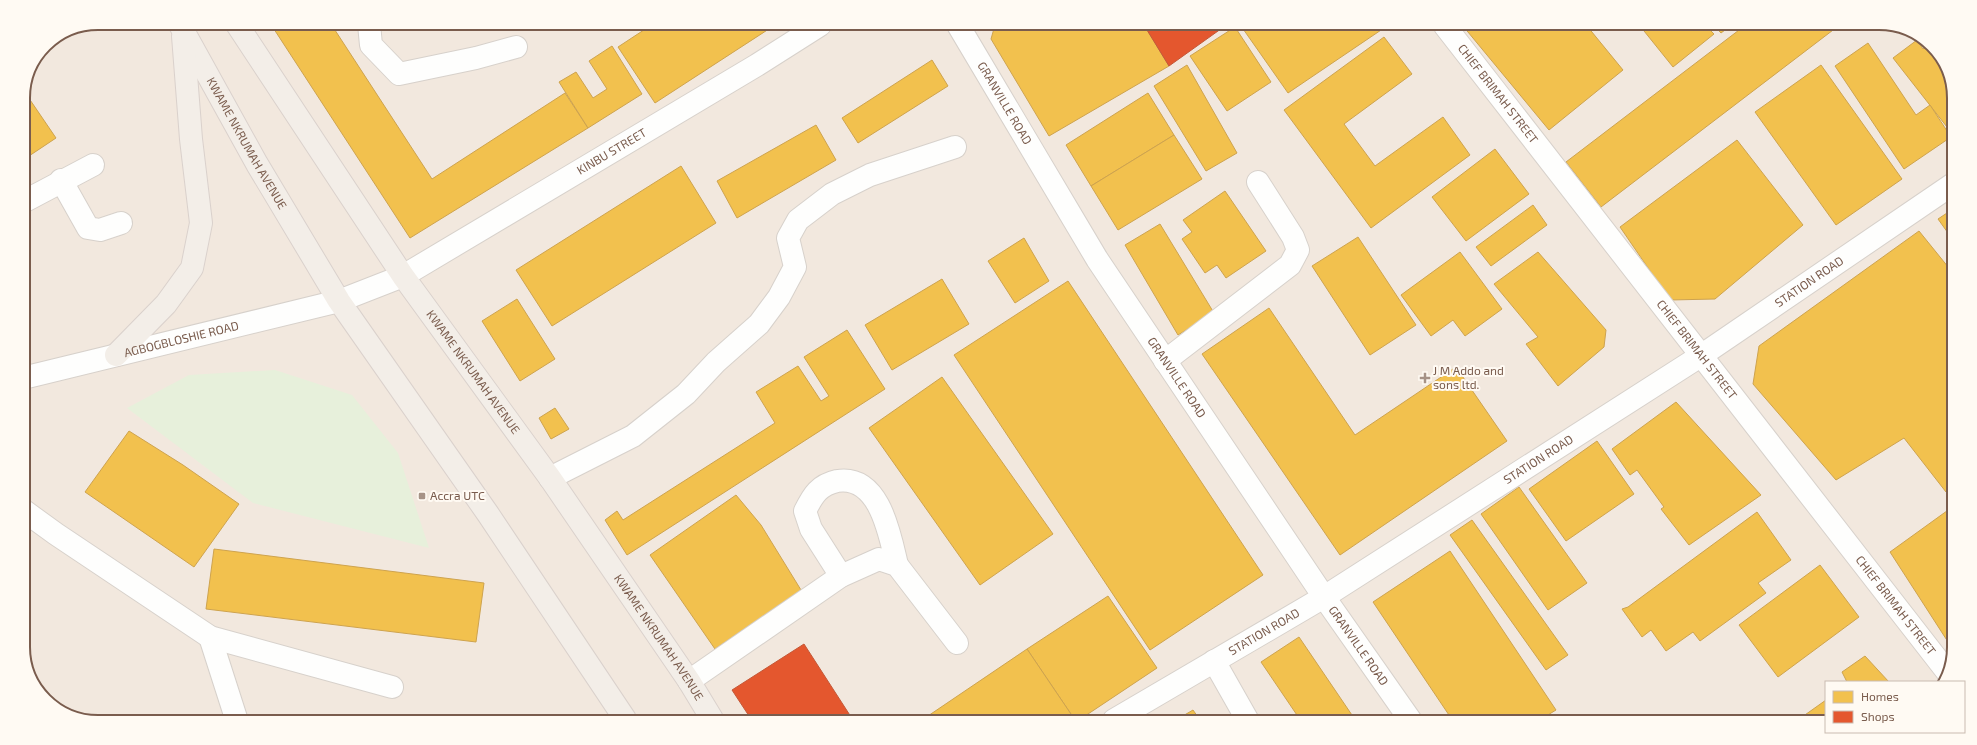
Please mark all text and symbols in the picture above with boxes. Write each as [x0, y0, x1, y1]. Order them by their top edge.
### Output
street label: CHIEF BRIMAH STREET [1456, 41, 1542, 146]
street label: GRANVILLE ROAD [975, 59, 1035, 147]
street label: KWAME NKRUMAH AVENUE [204, 75, 290, 212]
street label: KINBU STREET [574, 125, 649, 177]
street label: STATION ROAD [1772, 253, 1846, 309]
street label: CHIEF BRIMAH STREET [1654, 297, 1740, 402]
street label: KWAME NKRUMAH AVENUE [424, 307, 524, 436]
street label: AGBOGBLOSHIE ROAD [122, 318, 240, 359]
street label: GRANVILLE ROAD [1145, 334, 1209, 420]
place label: J M Addo and sons ltd. [1433, 363, 1504, 391]
marker: J M Addo and sons ltd. [1420, 373, 1430, 383]
street label: STATION ROAD [1500, 431, 1575, 486]
place label: Accra UTC [430, 488, 485, 502]
marker: Accra UTC [417, 491, 427, 501]
street label: CHIEF BRIMAH STREET [1853, 552, 1939, 657]
street label: KWAME NKRUMAH AVENUE [612, 571, 707, 703]
street label: GRANVILLE ROAD [1326, 603, 1392, 688]
street label: STATION ROAD [1226, 605, 1302, 657]
legend [1825, 681, 1965, 733]
text: Homes [1861, 689, 1899, 703]
text: Shops [1861, 709, 1895, 723]

